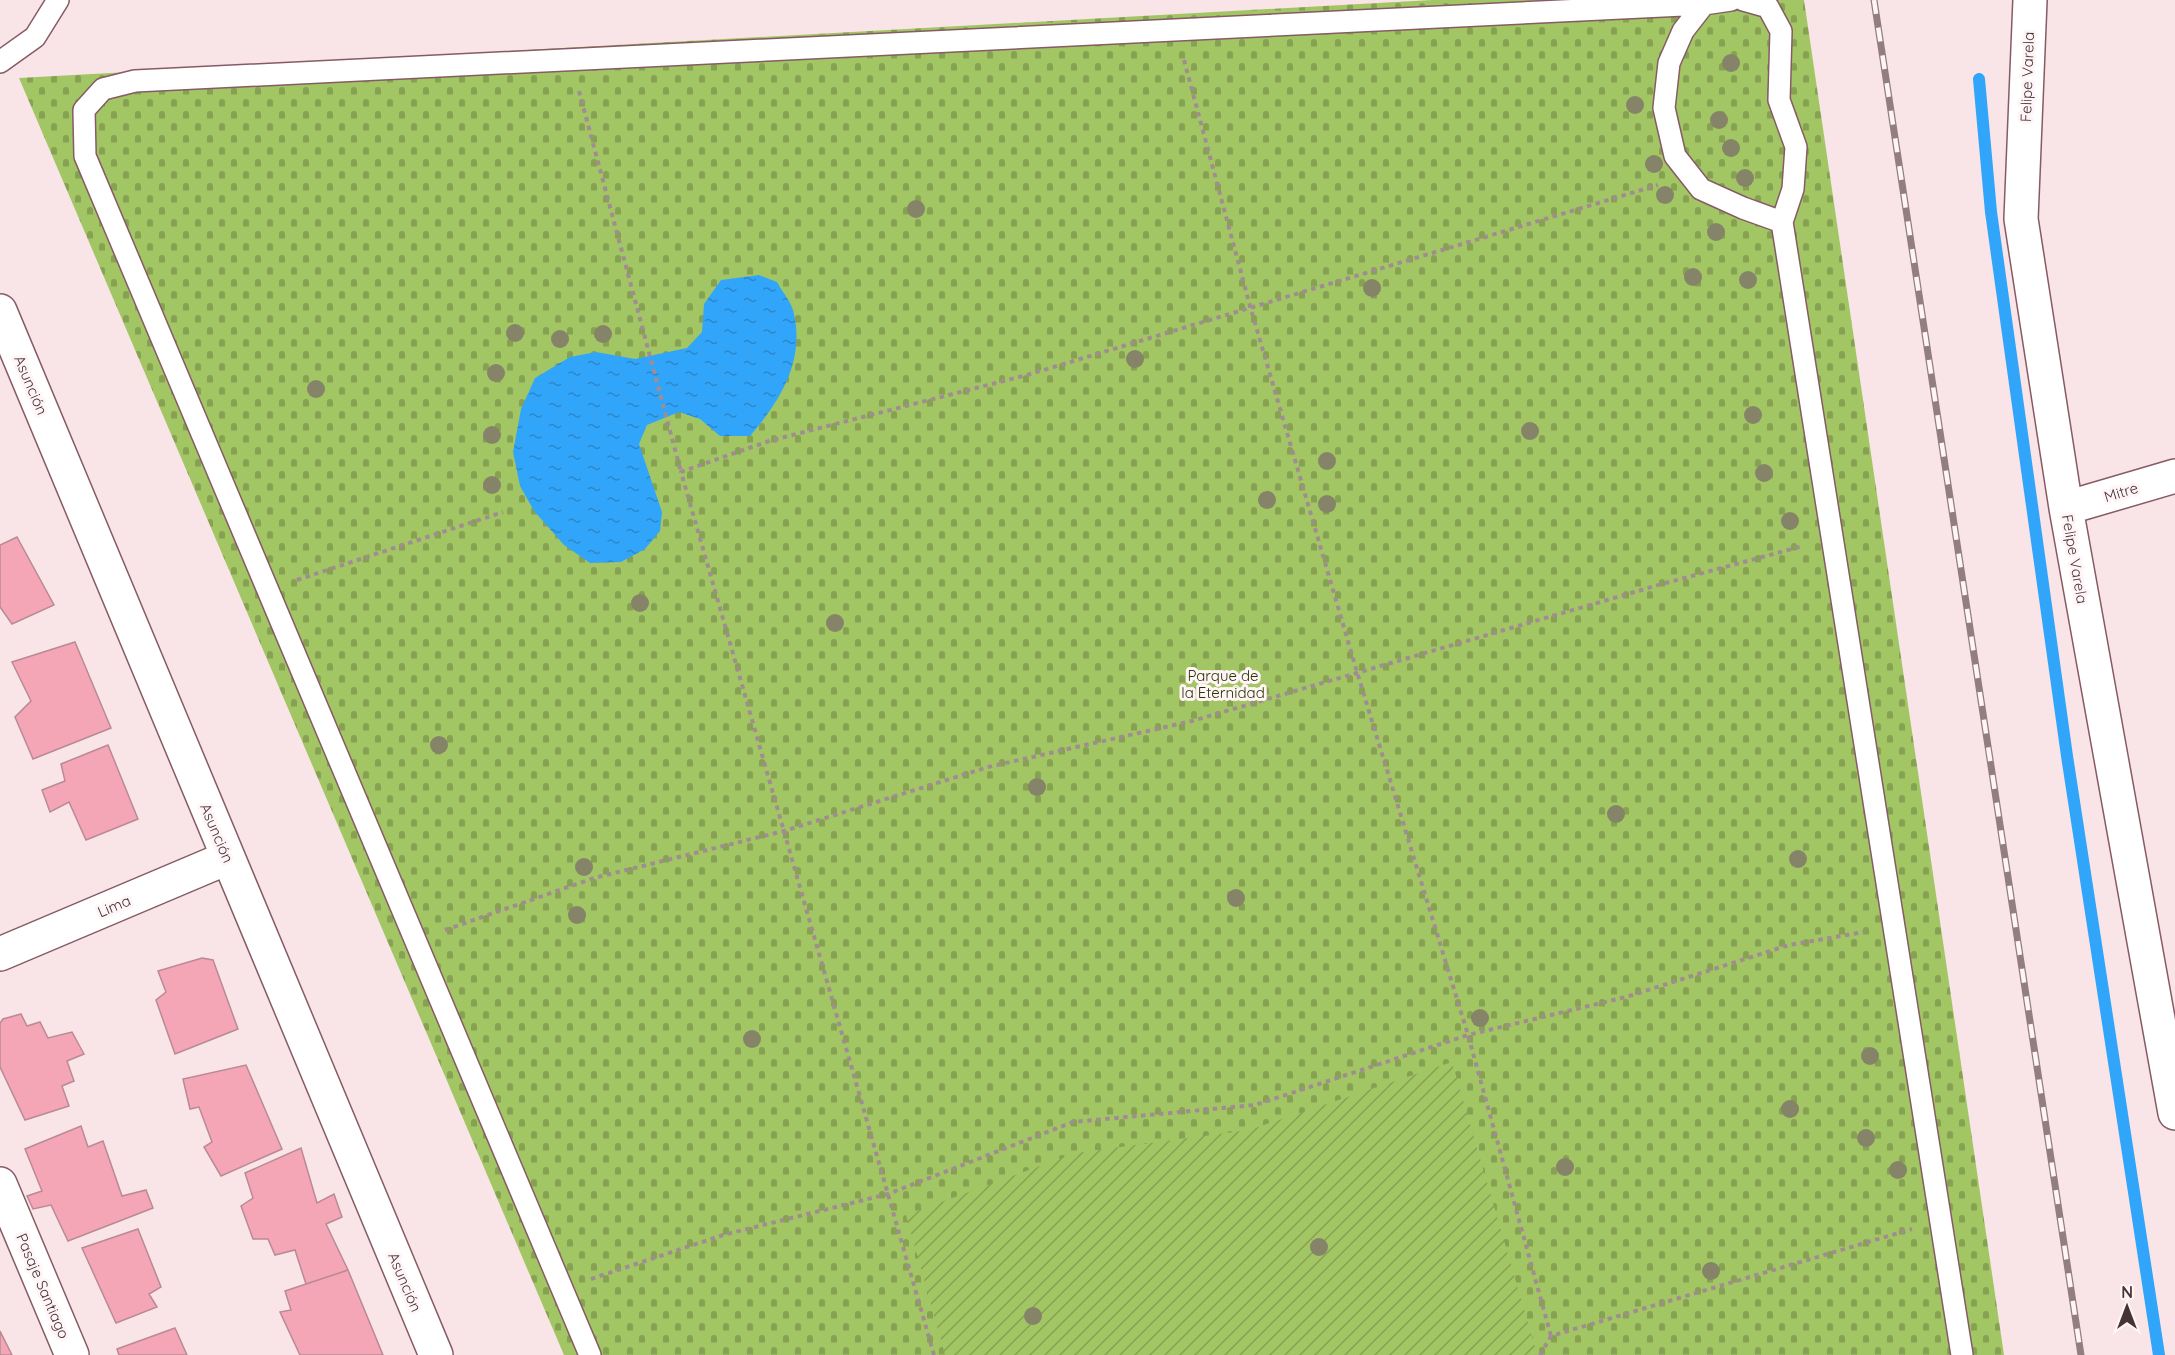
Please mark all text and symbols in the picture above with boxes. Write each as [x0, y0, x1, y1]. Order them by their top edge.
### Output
street label: Felipe Varela [2016, 32, 2038, 122]
street label: Asunción [10, 352, 52, 418]
street label: Mitre [2102, 478, 2140, 506]
street label: Felipe Varela [2058, 513, 2092, 605]
park label: Parque de la Eternidad [1181, 666, 1265, 702]
street label: Asunción [196, 800, 238, 866]
street label: Lima [95, 891, 133, 921]
street label: Pasaje Santiago [12, 1230, 74, 1342]
street label: Asunción [384, 1249, 426, 1315]
north arrow [2097, 1277, 2157, 1337]
text: N [2121, 1282, 2133, 1302]

